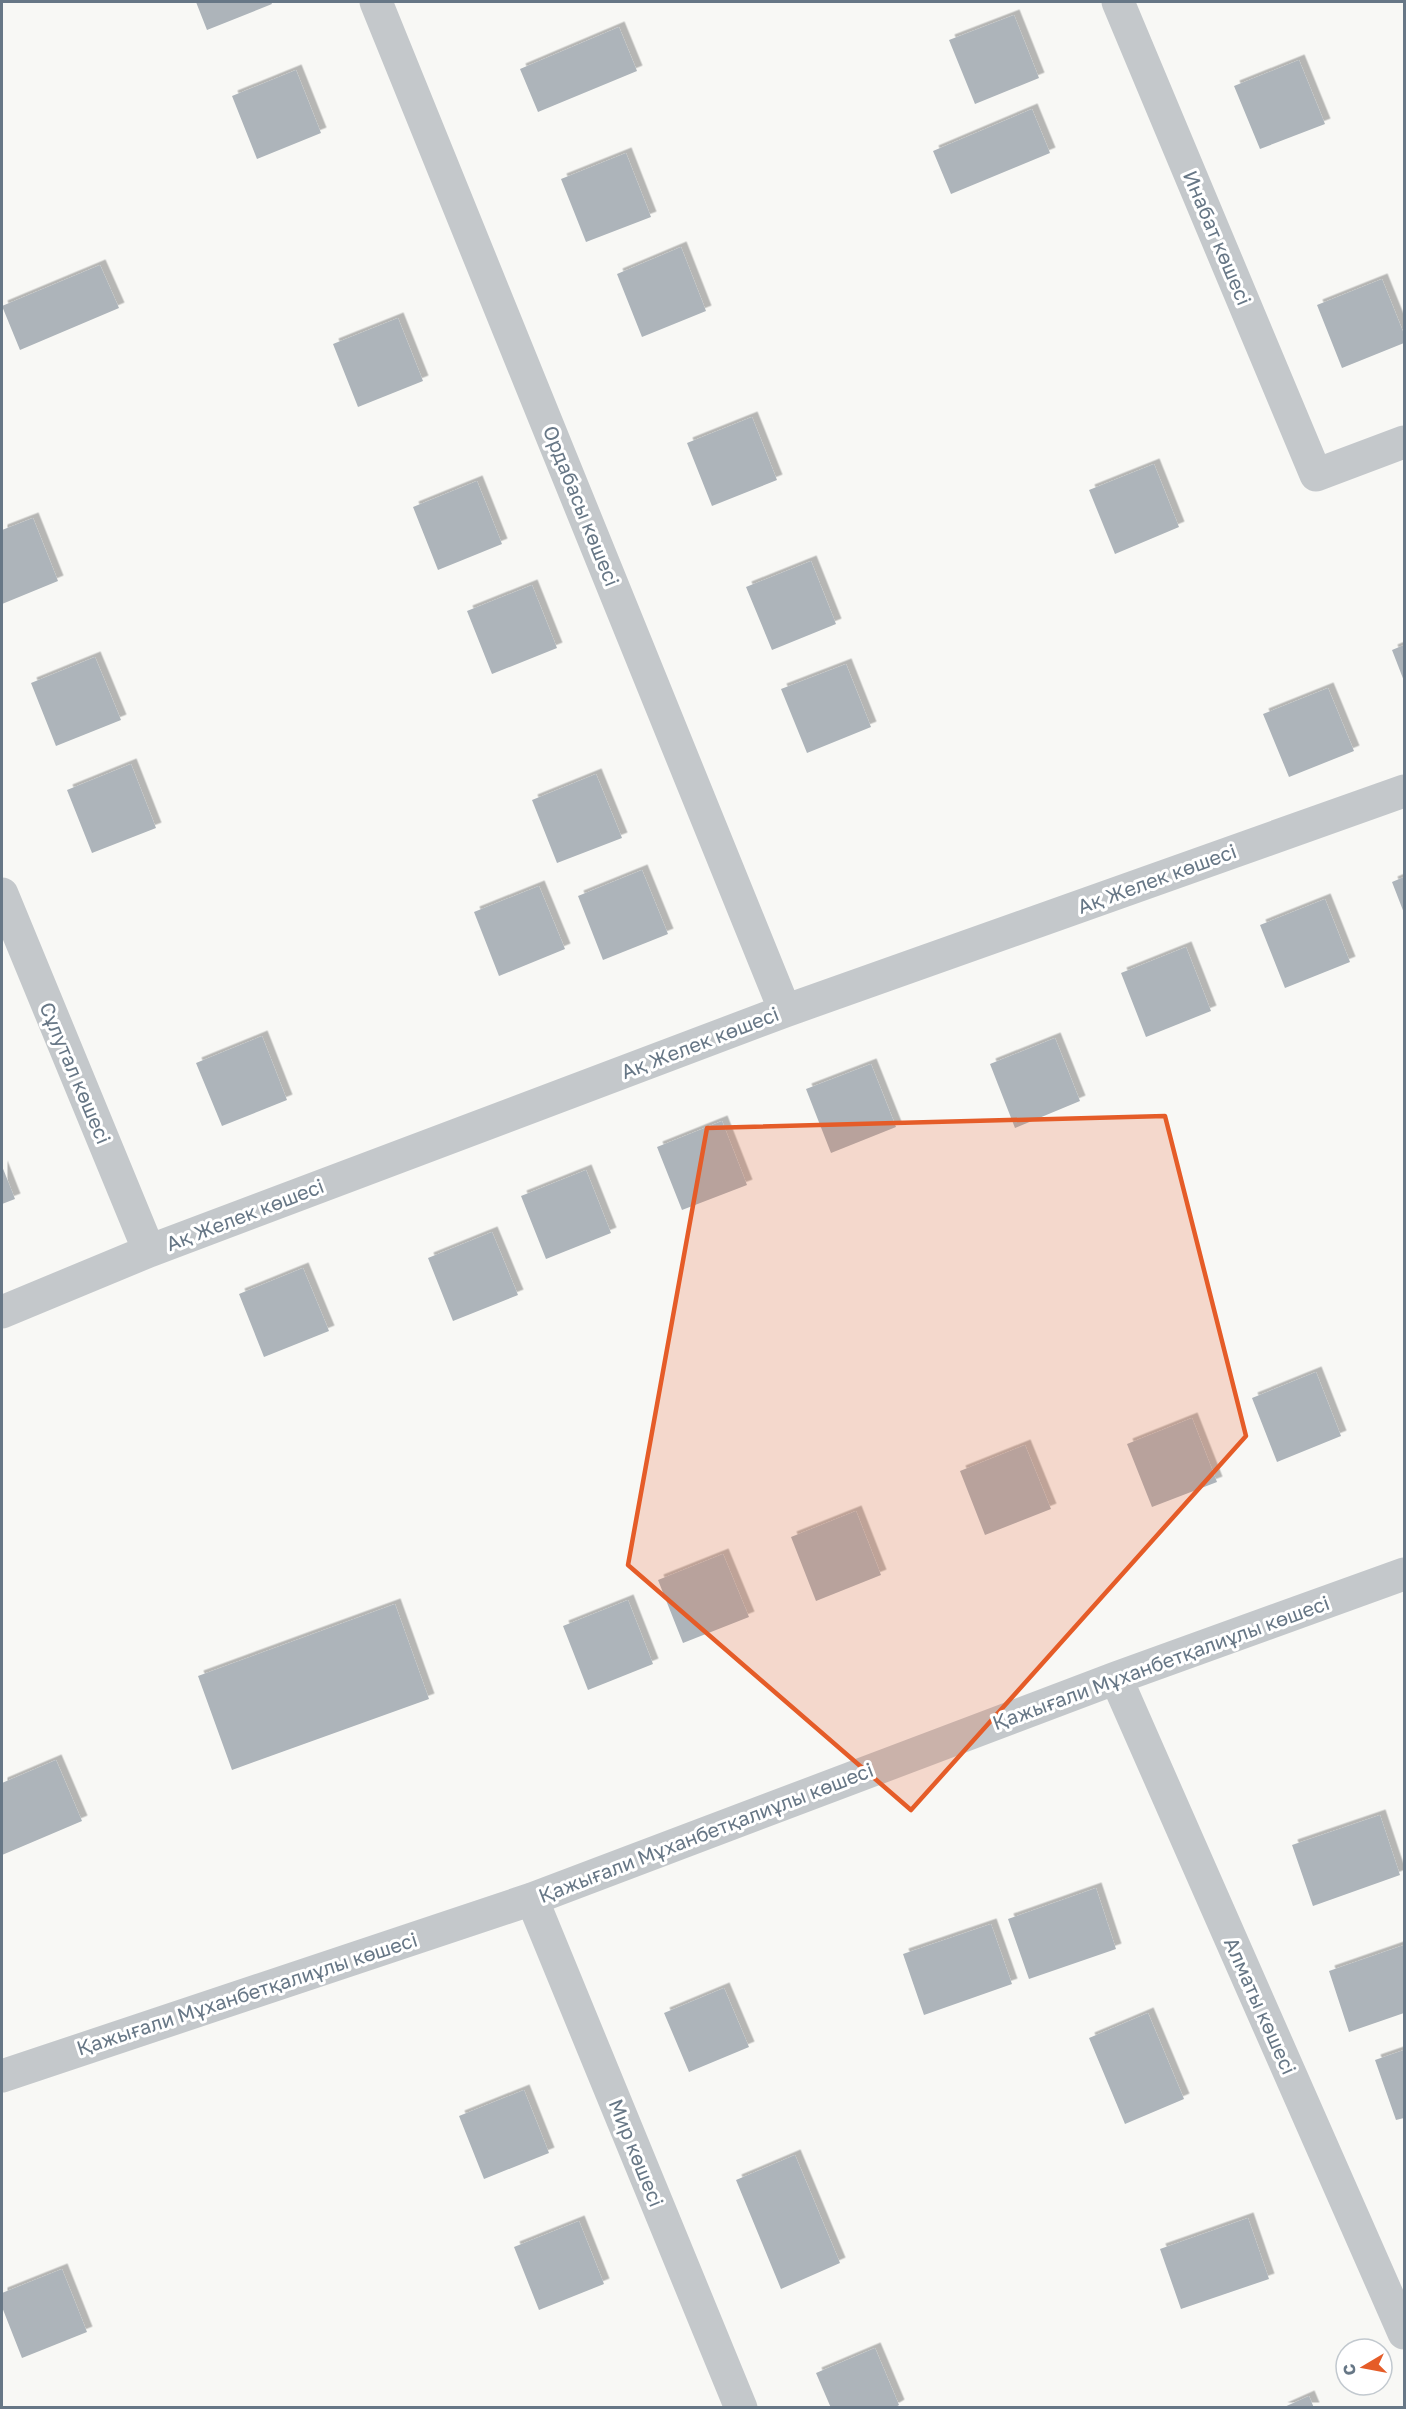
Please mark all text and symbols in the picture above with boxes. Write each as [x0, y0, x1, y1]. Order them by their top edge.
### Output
street label: Инабат көшесі [1179, 167, 1257, 308]
street label: Ордабасы көшесі [539, 422, 625, 590]
street label: Ақ Желек көшесі [1074, 838, 1239, 918]
street label: Сұлутал көшесі [34, 998, 117, 1148]
street label: Ақ Желек көшесі [617, 1001, 782, 1083]
street label: Ақ Желек көшесі [162, 1173, 327, 1255]
street label: Қажығали Мұханбетқалиұлы көшесі [989, 1590, 1333, 1735]
street label: Қажығали Мұханбетқалиұлы көшесі [535, 1757, 877, 1908]
street label: Қажығали Мұханбетқалиұлы көшесі [73, 1927, 420, 2061]
street label: Алматы көшесі [1220, 1933, 1302, 2078]
street label: Мир көшесі [604, 2095, 669, 2210]
north arrow [1334, 2337, 1394, 2397]
text: С [1338, 2362, 1360, 2377]

